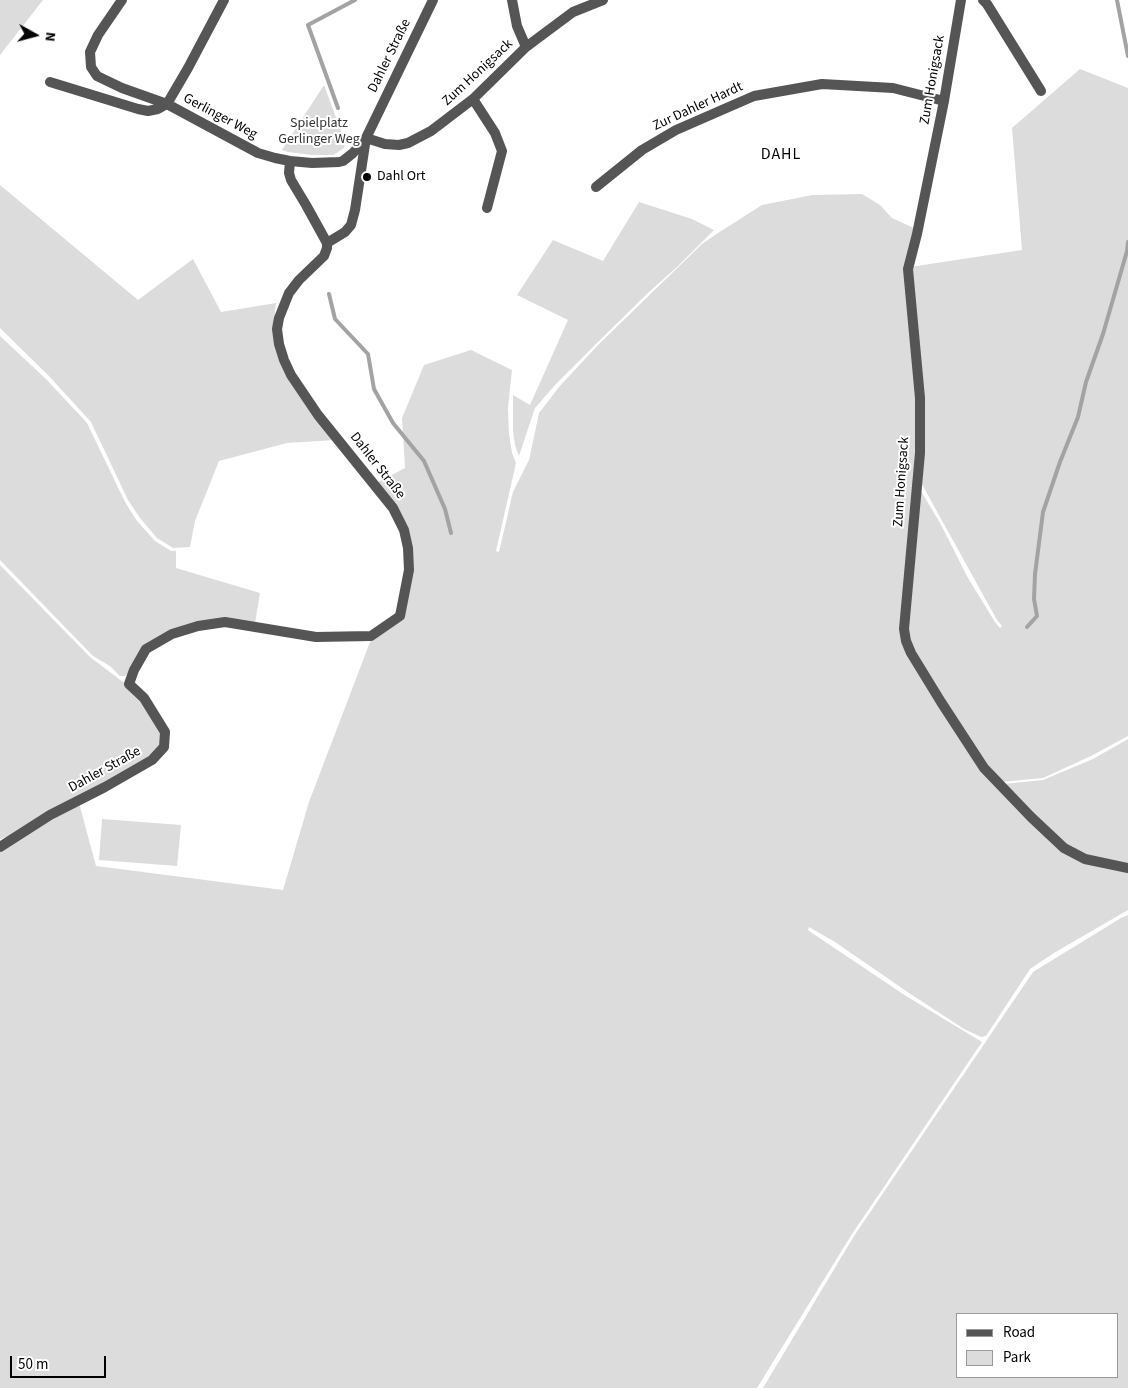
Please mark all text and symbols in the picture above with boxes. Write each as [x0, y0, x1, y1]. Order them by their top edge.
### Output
north arrow [10, 10, 60, 60]
street label: Dahler Straße [365, 16, 415, 96]
text: N [39, 31, 60, 43]
street label: Zum Honigsack [917, 34, 949, 126]
street label: Zum Honigsack [439, 36, 517, 110]
street label: Zur Dahler Hardt [650, 79, 746, 135]
street label: Gerlinger Weg [180, 90, 260, 144]
park label: Spielplatz Gerlinger Weg [278, 116, 360, 148]
district label: DAHL [760, 145, 802, 165]
place label: Dahl Ort [377, 169, 426, 185]
marker: Dahl Ort [361, 171, 373, 183]
street label: Dahler Straße [346, 429, 408, 503]
street label: Zum Honigsack [890, 436, 914, 528]
street label: Dahler Straße [66, 743, 144, 797]
legend [956, 1313, 1118, 1378]
text: Road [1003, 1322, 1035, 1343]
scale bar [12, 1346, 109, 1378]
text: Park [1003, 1347, 1031, 1368]
text: 50 m [18, 1354, 48, 1375]

